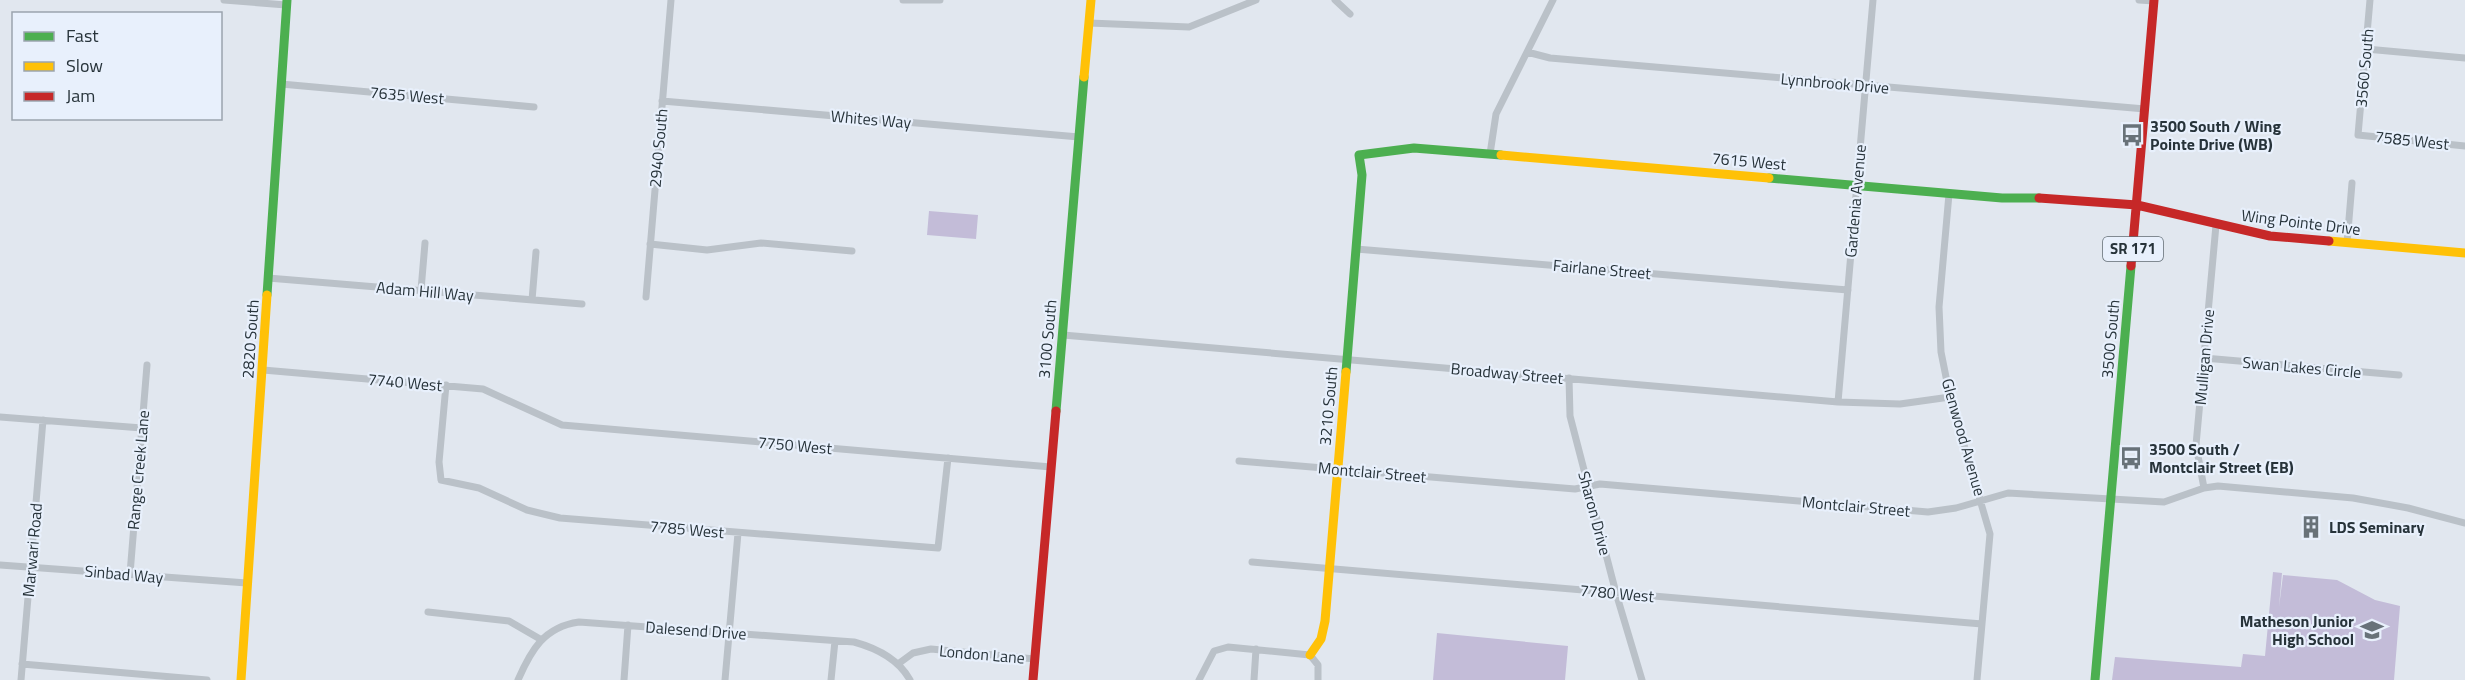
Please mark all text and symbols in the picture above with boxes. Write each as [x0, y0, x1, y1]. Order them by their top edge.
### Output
legend [12, 12, 222, 120]
text: Fast [66, 22, 99, 49]
street label: 3560 South [2349, 28, 2379, 108]
text: Slow [66, 52, 103, 79]
street label: Lynnbrook Drive [1780, 66, 1890, 100]
street label: 7635 West [369, 80, 445, 110]
text: Jam [66, 82, 95, 109]
street label: Whites Way [830, 104, 912, 134]
street label: 2940 South [643, 108, 673, 188]
place label: 3500 South / Wing Pointe Drive (WB) [2150, 114, 2281, 156]
bus stop icon: 3500 South / Wing Pointe Drive (WB) [2119, 122, 2145, 148]
street label: 7585 West [2374, 124, 2451, 156]
street label: Gardenia Avenue [1838, 143, 1872, 259]
street label: 7615 West [1711, 146, 1787, 176]
street label: Wing Pointe Drive [2240, 203, 2362, 241]
road number: SR 171 [2103, 237, 2163, 261]
street label: Fairlane Street [1552, 253, 1652, 285]
street label: Adam Hill Way [375, 275, 475, 307]
street label: 2820 South [235, 299, 265, 379]
street label: 3100 South [1032, 299, 1062, 379]
street label: 3500 South [2095, 299, 2125, 379]
street label: Mulligan Drive [2188, 308, 2220, 406]
street label: Swan Lakes Circle [2242, 350, 2362, 384]
street label: Broadway Street [1450, 356, 1565, 390]
street label: 3210 South [1313, 366, 1343, 446]
street label: 7740 West [367, 367, 443, 397]
street label: Glenwood Avenue [1936, 375, 1992, 499]
street label: Range Creek Lane [121, 409, 155, 531]
street label: 7750 West [757, 430, 833, 460]
place label: 3500 South / Montclair Street (EB) [2149, 437, 2294, 479]
bus stop icon: 3500 South / Montclair Street (EB) [2118, 445, 2144, 471]
street label: Montclair Street [1317, 455, 1427, 489]
street label: Sharon Drive [1572, 468, 1618, 558]
street label: Montclair Street [1801, 489, 1911, 523]
street label: Marwari Road [16, 502, 48, 598]
street label: 7785 West [649, 514, 725, 544]
building icon: LDS Seminary [2298, 514, 2324, 540]
place label: LDS Seminary [2329, 515, 2424, 539]
street label: Sinbad Way [84, 559, 165, 589]
street label: 7780 West [1579, 578, 1655, 608]
place label: Matheson Junior High School [2240, 609, 2354, 651]
street label: Dalesend Drive [645, 614, 747, 646]
school or university icon: Matheson Junior High School [2359, 617, 2385, 643]
street label: London Lane [938, 638, 1026, 670]

